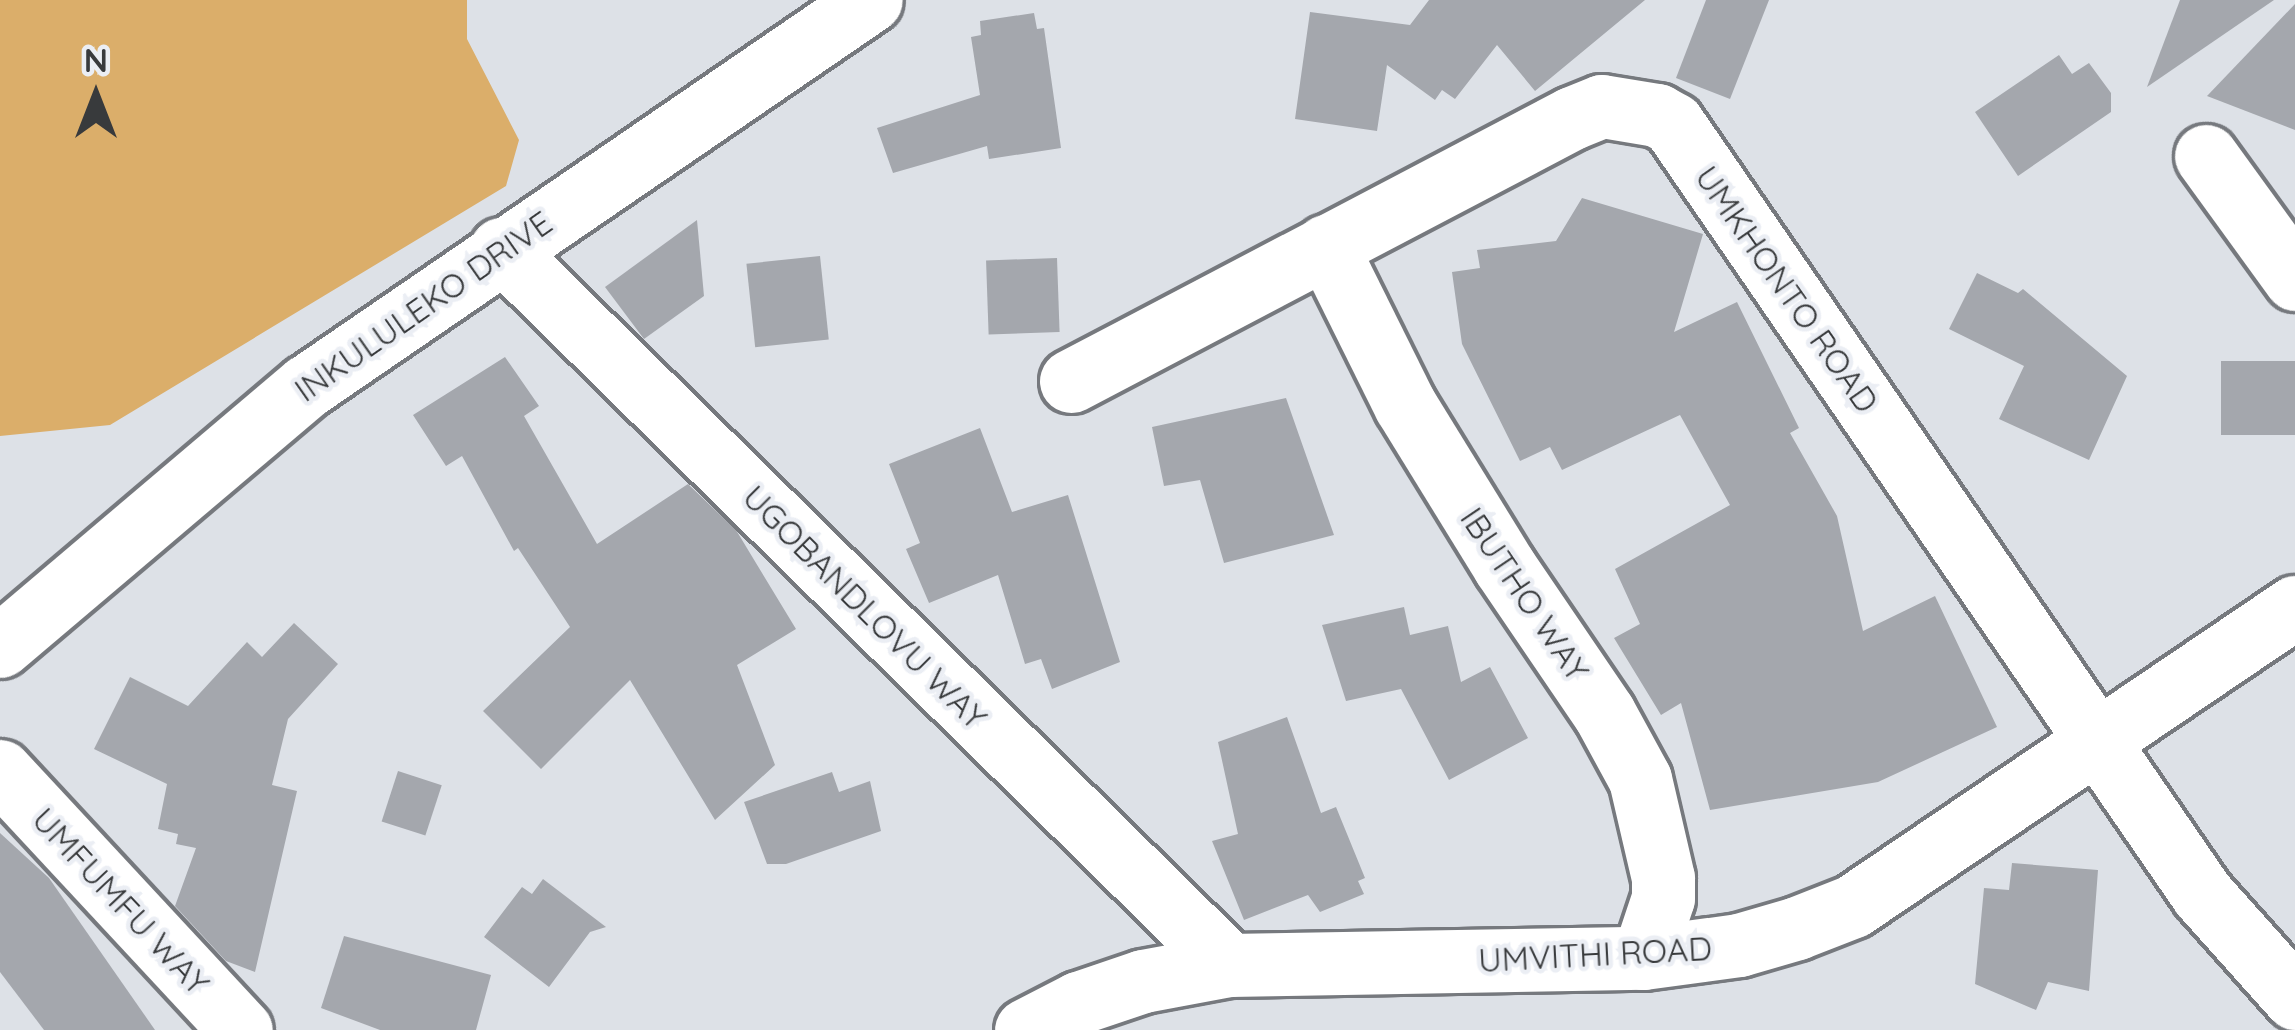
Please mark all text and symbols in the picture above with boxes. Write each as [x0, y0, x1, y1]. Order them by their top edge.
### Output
north arrow [36, 36, 156, 156]
text: N [84, 39, 108, 80]
street label: UMKHONTO ROAD [1687, 158, 1887, 420]
street label: INKULULEKO DRIVE [287, 202, 559, 410]
street label: UGOBANDLOVU WAY [735, 477, 995, 737]
street label: IBUTHO WAY [1452, 500, 1598, 688]
street label: UMFUMFU WAY [24, 799, 218, 1003]
street label: UMVITHI ROAD [1477, 928, 1713, 980]

